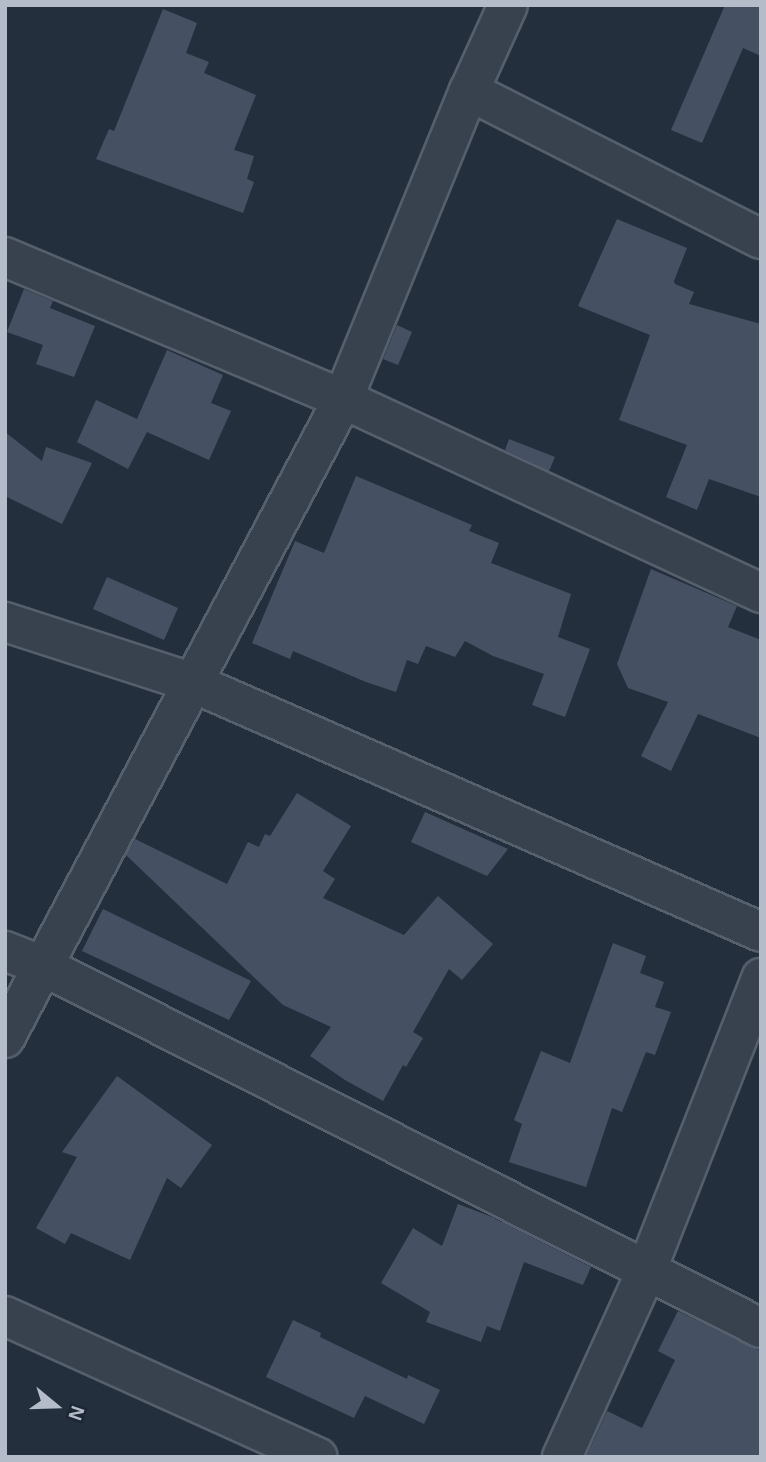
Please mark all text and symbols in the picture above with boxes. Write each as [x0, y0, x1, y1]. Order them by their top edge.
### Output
north arrow [21, 1371, 91, 1441]
text: N [64, 1403, 88, 1423]

